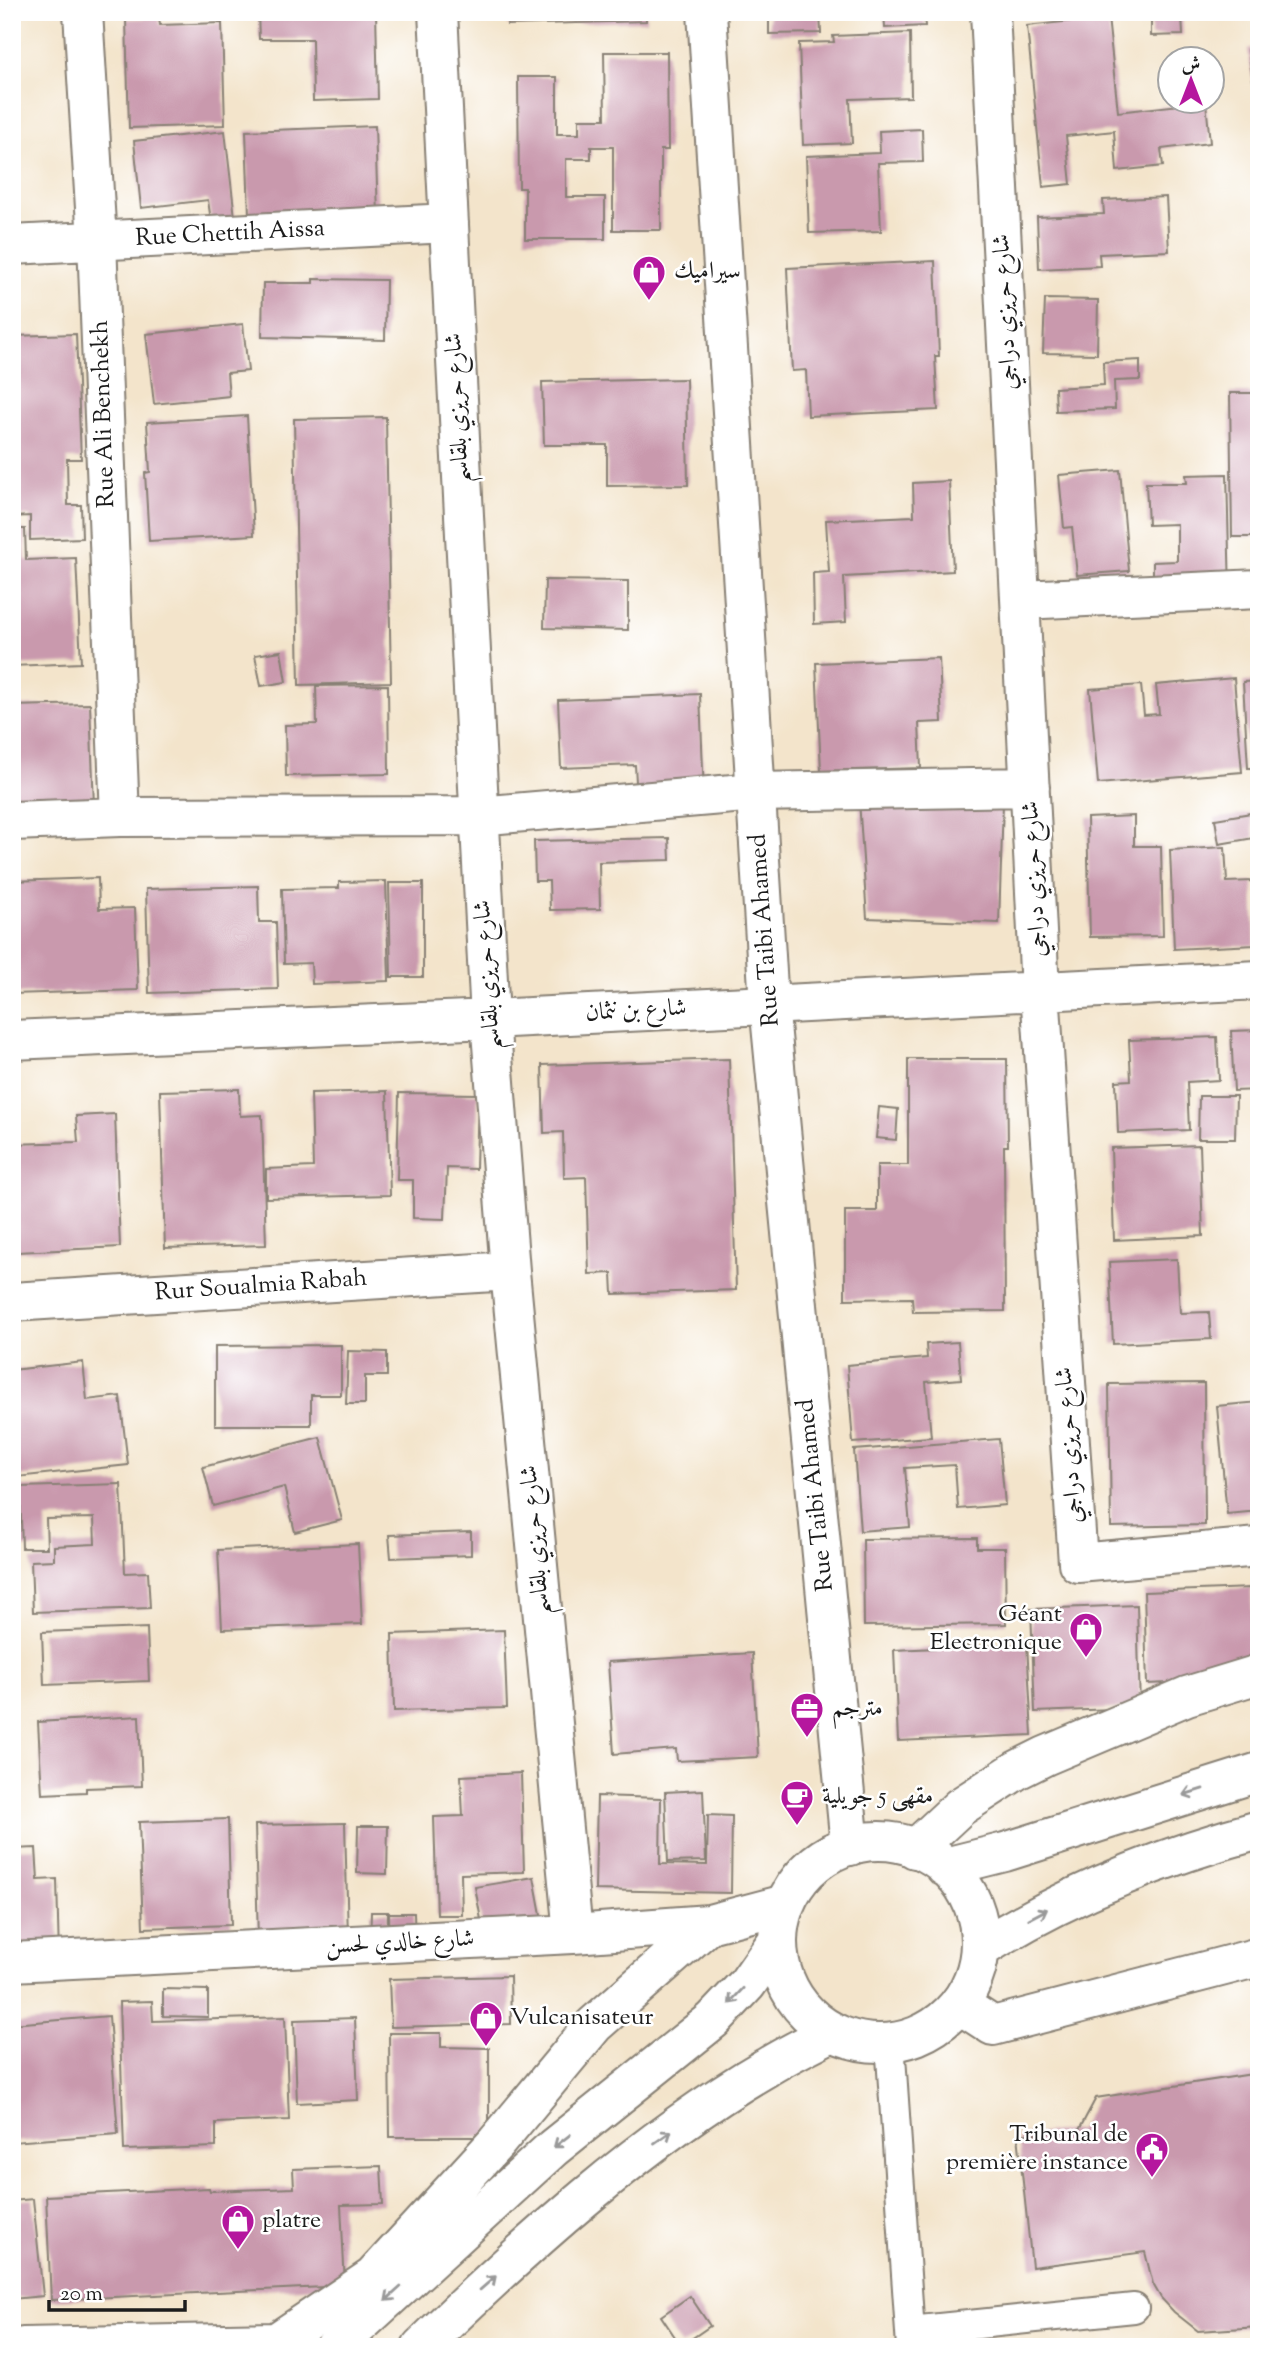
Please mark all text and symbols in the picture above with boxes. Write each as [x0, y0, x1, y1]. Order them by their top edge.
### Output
north arrow [1156, 46, 1226, 116]
text: ش [1182, 52, 1200, 79]
street label: Rue Chettih Aissa [134, 212, 326, 256]
street label: شارع حريزي دراجي [985, 233, 1028, 391]
shop icon: سيراميك [630, 253, 668, 302]
place label: سيراميك [674, 255, 741, 289]
street label: Rue Ali Benchekh [84, 320, 124, 508]
street label: شارع حريزي بلقاسم [437, 332, 484, 484]
street label: شارع حريزي دراجي [1014, 800, 1057, 958]
street label: Rue Taibi Ahamed [741, 832, 789, 1028]
street label: شارع حريزي بلقاسم [466, 898, 515, 1051]
street label: شارع بن نثمان [584, 991, 688, 1032]
street label: Rur Soualmia Rabah [154, 1262, 368, 1310]
street label: شارع حريزي دراجي [1048, 1366, 1093, 1524]
street label: Rue Taibi Ahamed [789, 1397, 843, 1593]
street label: شارع حريزي بلقاسم [513, 1463, 564, 1616]
place label: Géant Electronique [930, 1598, 1062, 1660]
shop icon: Géant Electronique [1067, 1610, 1105, 1659]
office icon: مترجم [788, 1690, 826, 1739]
place label: مترجم [832, 1692, 883, 1729]
cafe icon: مقهى 5 جويلية [778, 1778, 816, 1827]
place label: مقهى 5 جويلية [822, 1780, 933, 1814]
one-way arrow [1183, 1787, 1205, 1799]
one-way arrow [1028, 1907, 1048, 1921]
street label: شارع خالدي لحسن [325, 1922, 475, 1965]
one-way arrow [728, 1987, 745, 2004]
shop icon: Vulcanisateur [467, 1999, 505, 2048]
place label: Vulcanisateur [510, 2001, 654, 2035]
place label: Tribunal de première instance [946, 2118, 1128, 2180]
one-way arrow [653, 2130, 672, 2144]
public building icon: Tribunal de première instance [1133, 2130, 1171, 2179]
one-way arrow [553, 2134, 572, 2149]
shop icon: platre [219, 2202, 257, 2251]
place label: platre [262, 2204, 321, 2238]
scale bar [49, 2268, 186, 2312]
one-way arrow [479, 2274, 496, 2291]
text: 20 m [60, 2280, 103, 2310]
one-way arrow [384, 2286, 402, 2302]

